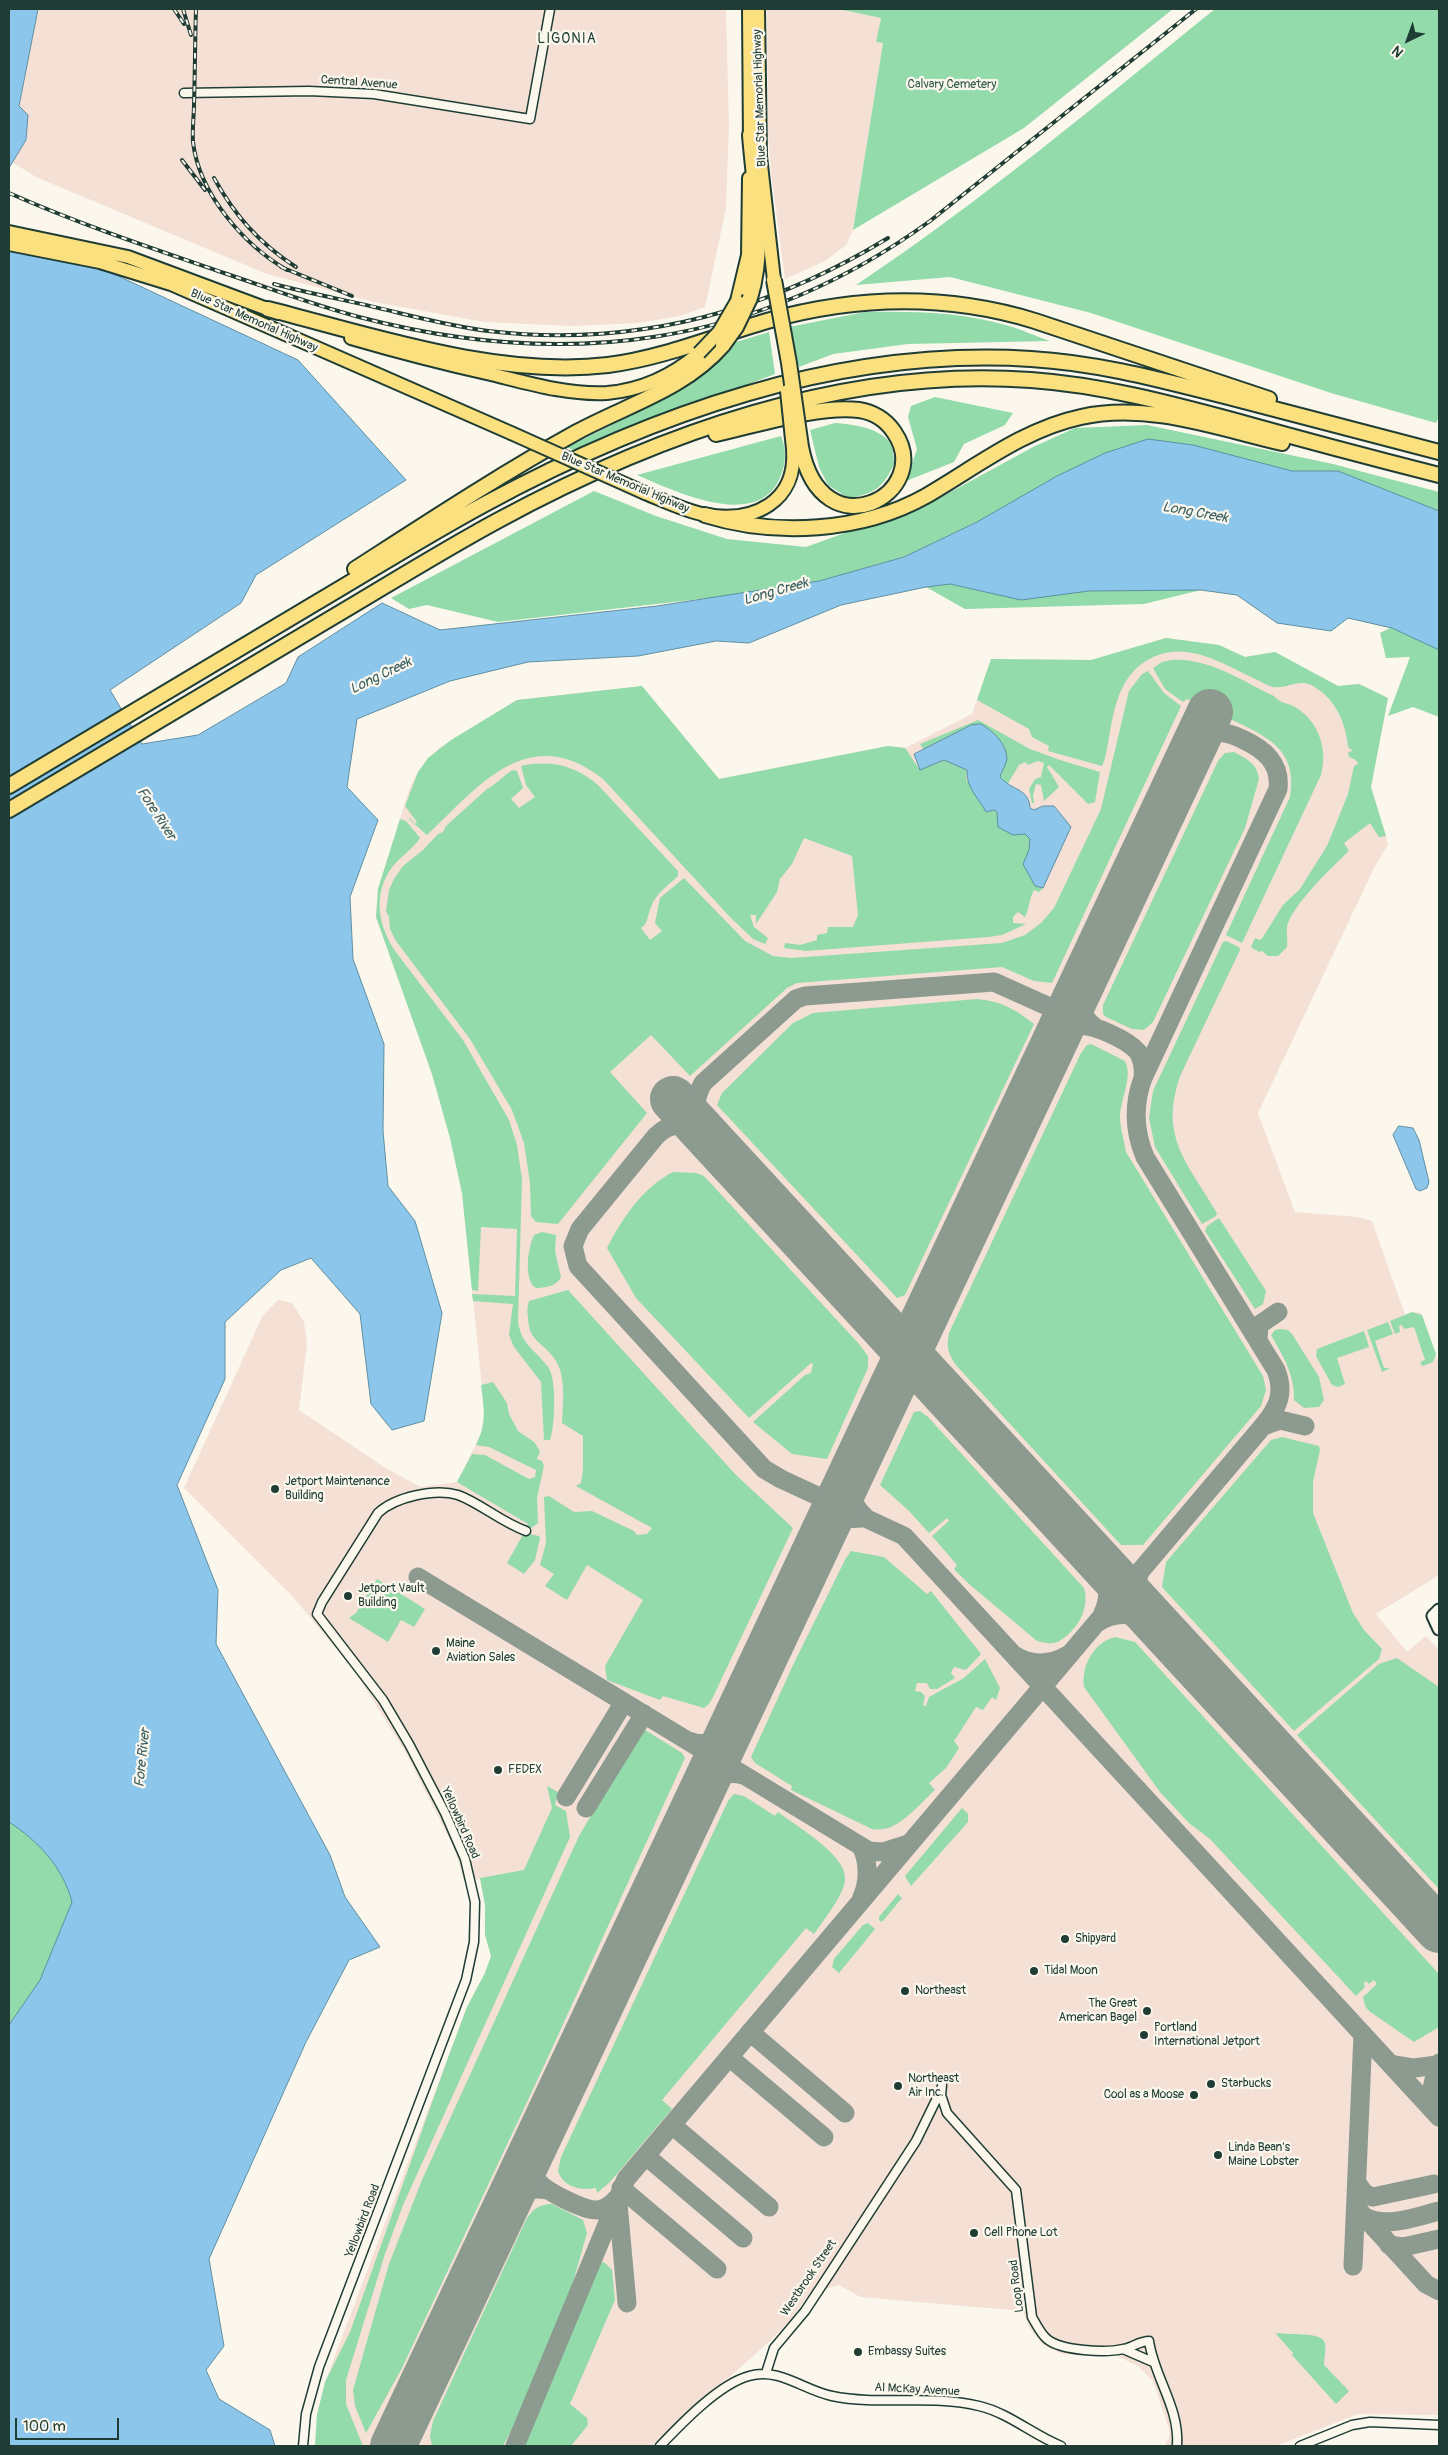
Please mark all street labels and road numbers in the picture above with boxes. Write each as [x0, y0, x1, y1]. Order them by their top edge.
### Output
street label: Blue Star Memorial Highway [750, 29, 770, 167]
street label: Central Avenue [320, 73, 398, 93]
street label: Blue Star Memorial Highway [188, 286, 320, 356]
street label: Blue Star Memorial Highway [559, 449, 691, 517]
street label: Yellowbird Road [438, 1785, 482, 1861]
street label: Yellowbird Road [342, 2182, 384, 2260]
street label: Westbrook Street [778, 2237, 840, 2319]
street label: Loop Road [1007, 2259, 1027, 2313]
street label: Al McKay Avenue [874, 2381, 960, 2399]

